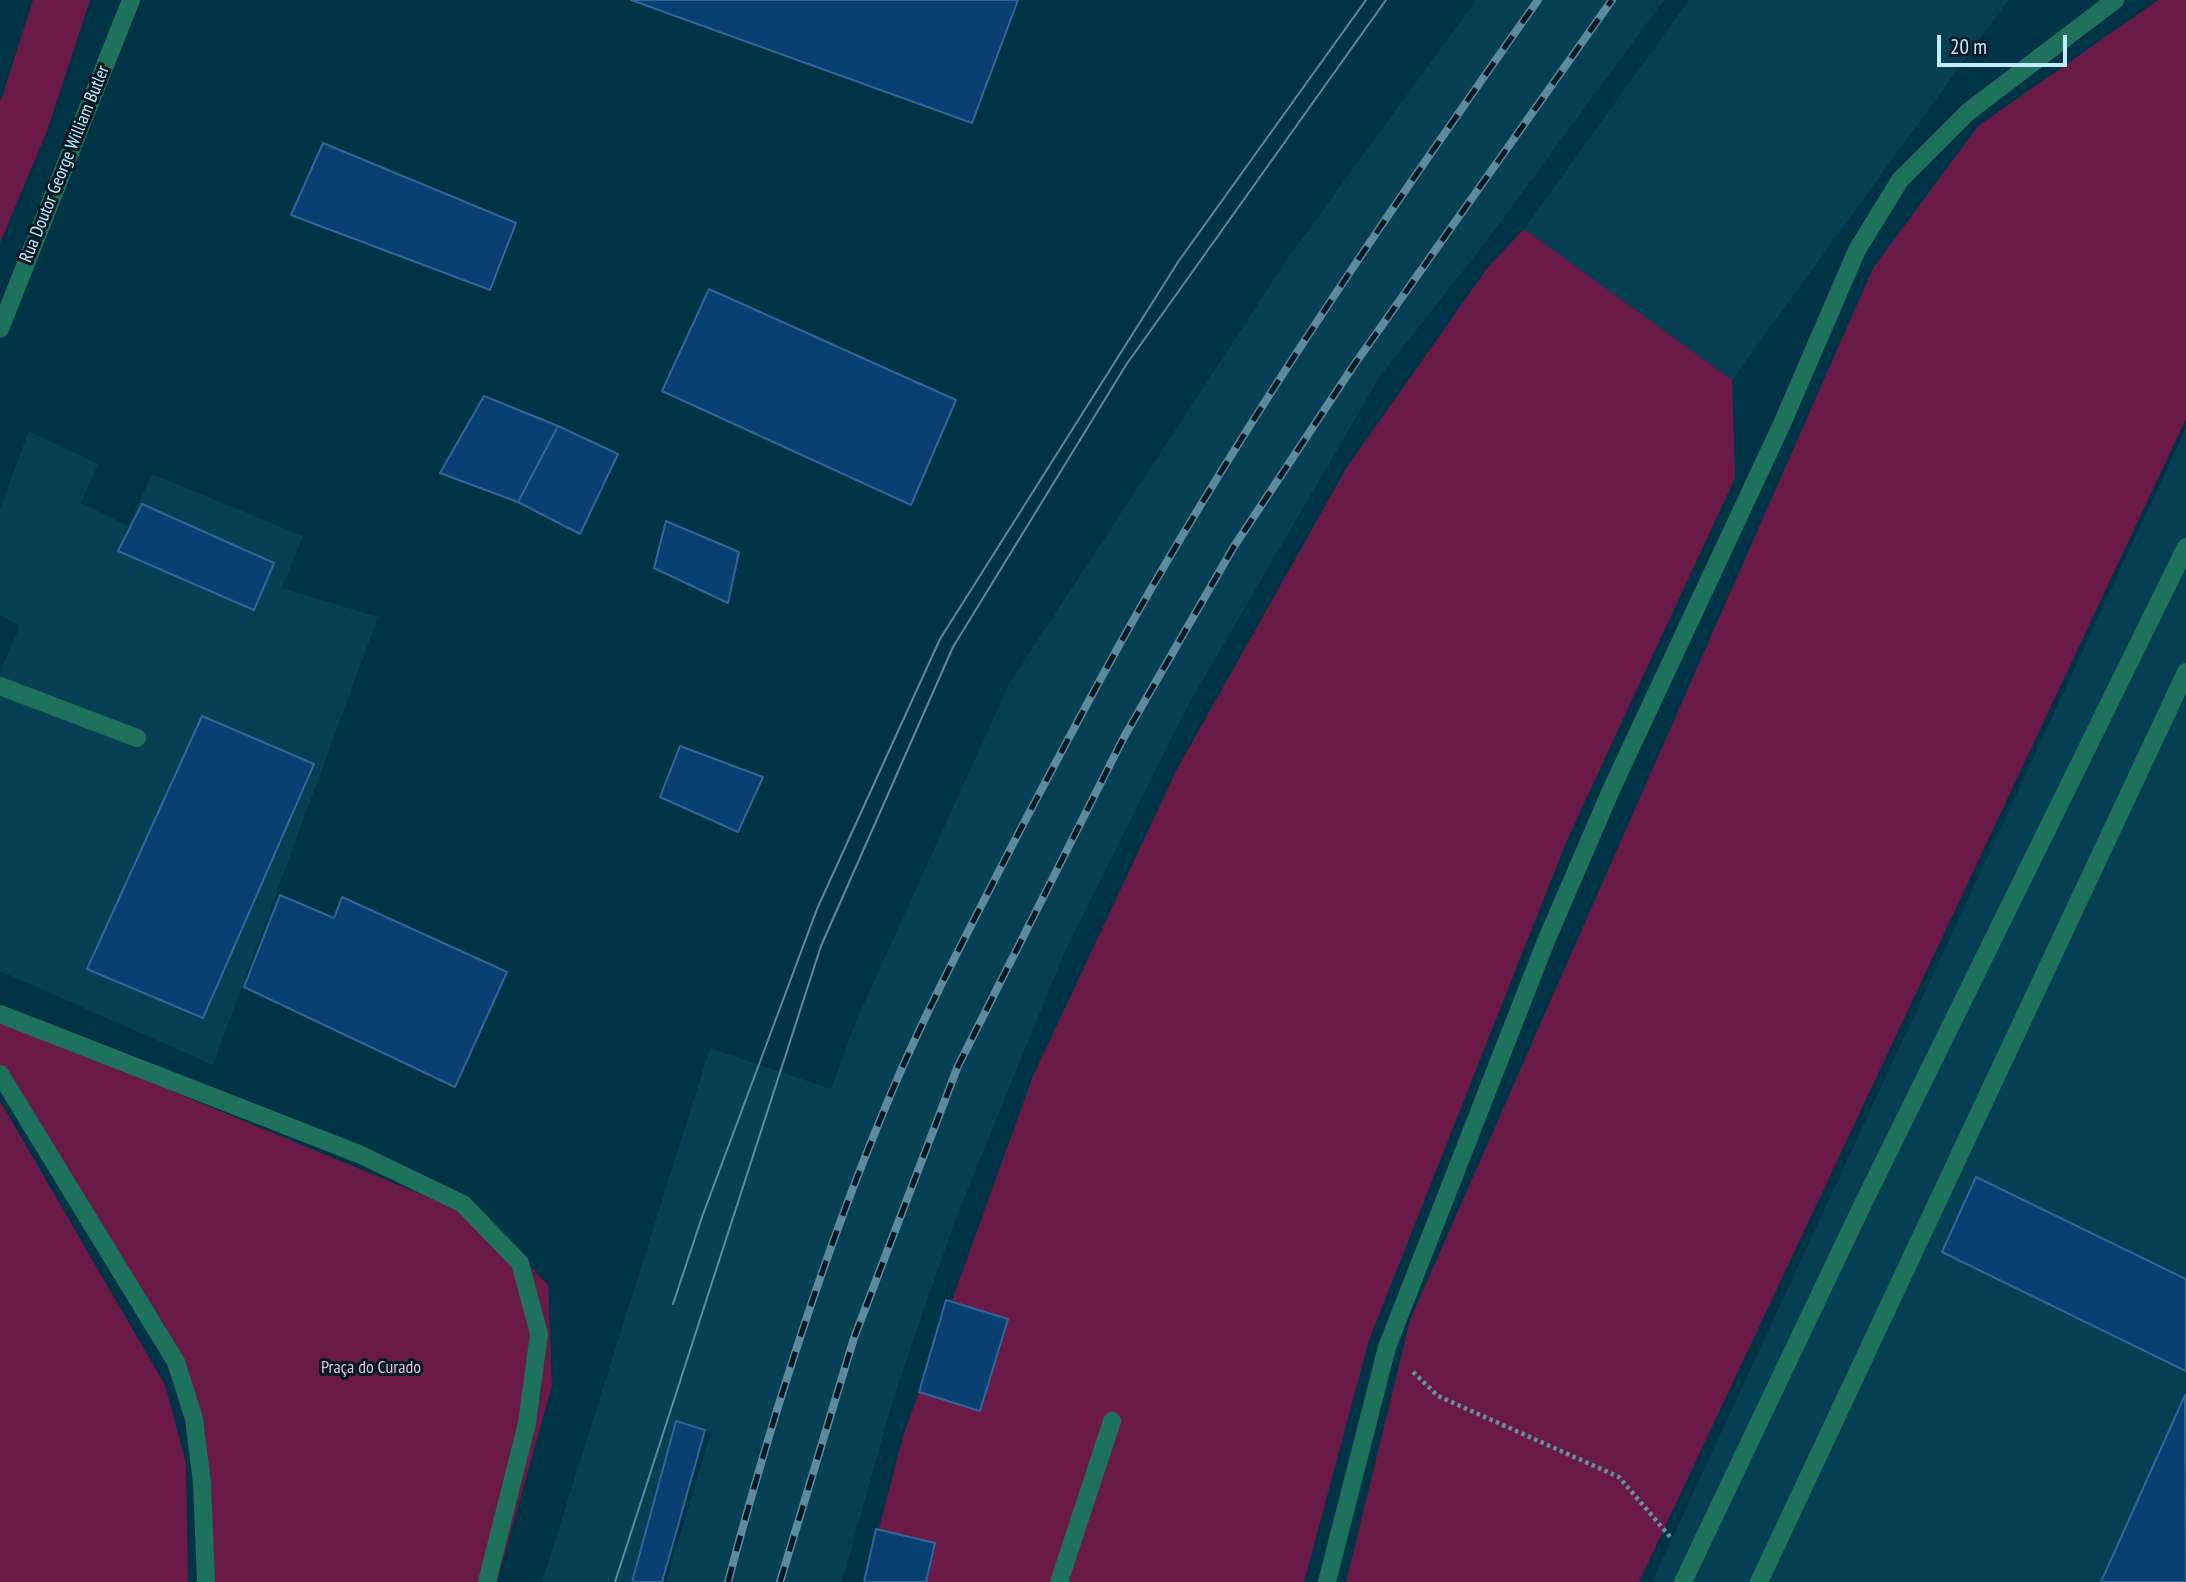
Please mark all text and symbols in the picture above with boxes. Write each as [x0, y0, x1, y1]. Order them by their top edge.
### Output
scale bar [1941, 21, 2070, 65]
text: 20 m [1950, 33, 1987, 60]
street label: Rua Doutor George William Butler [16, 62, 114, 266]
park label: Praça do Curado [321, 1357, 421, 1379]

